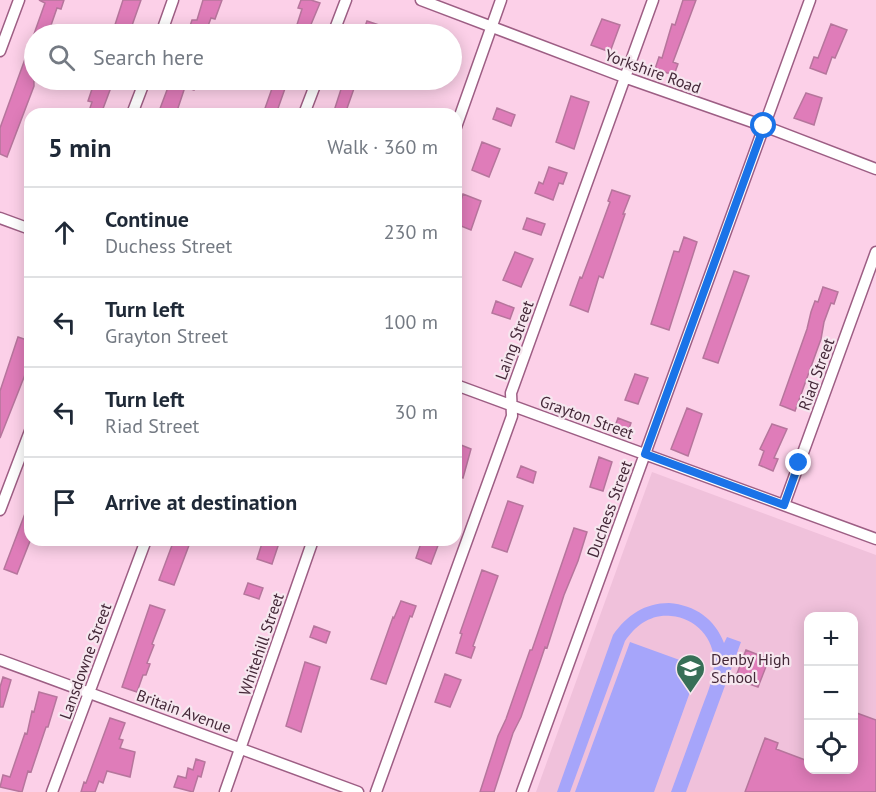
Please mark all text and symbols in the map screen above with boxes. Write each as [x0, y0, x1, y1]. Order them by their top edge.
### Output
search box [24, 24, 462, 90]
icon: search [45, 41, 78, 74]
text: Search here [93, 43, 204, 71]
street label: Yorkshire Road [602, 44, 704, 98]
route start [750, 112, 776, 138]
text: 5 min [48, 131, 111, 164]
text: Walk · 360 m [327, 134, 438, 160]
text: Continue [105, 205, 189, 233]
icon: ahead [48, 216, 81, 249]
text: 230 m [384, 219, 438, 245]
text: Duchess Street [105, 233, 232, 259]
text: Turn left [105, 295, 185, 323]
street label: Laing Street [490, 297, 538, 382]
icon: left [48, 306, 81, 339]
text: 100 m [384, 309, 438, 335]
text: Grayton Street [105, 323, 228, 349]
street label: Riad Street [794, 335, 839, 413]
text: Turn left [105, 385, 185, 413]
street label: Grayton Street [537, 391, 637, 443]
icon: left [48, 396, 81, 429]
text: 30 m [395, 399, 438, 425]
text: Riad Street [105, 413, 199, 439]
route end [785, 449, 811, 475]
street label: Duchess Street [582, 457, 636, 560]
icon: arrive [48, 486, 81, 519]
text: Arrive at destination [105, 488, 297, 516]
street label: Whitehill Street [234, 590, 288, 698]
street label: Lansdowne Street [55, 600, 115, 722]
map controls [804, 612, 858, 774]
button: + [804, 612, 858, 666]
place label: Denby High School [711, 649, 790, 687]
school or university icon: Denby High School [674, 652, 706, 694]
button: − [804, 666, 858, 720]
street label: Britain Avenue [134, 685, 234, 737]
button: locate [804, 720, 858, 774]

